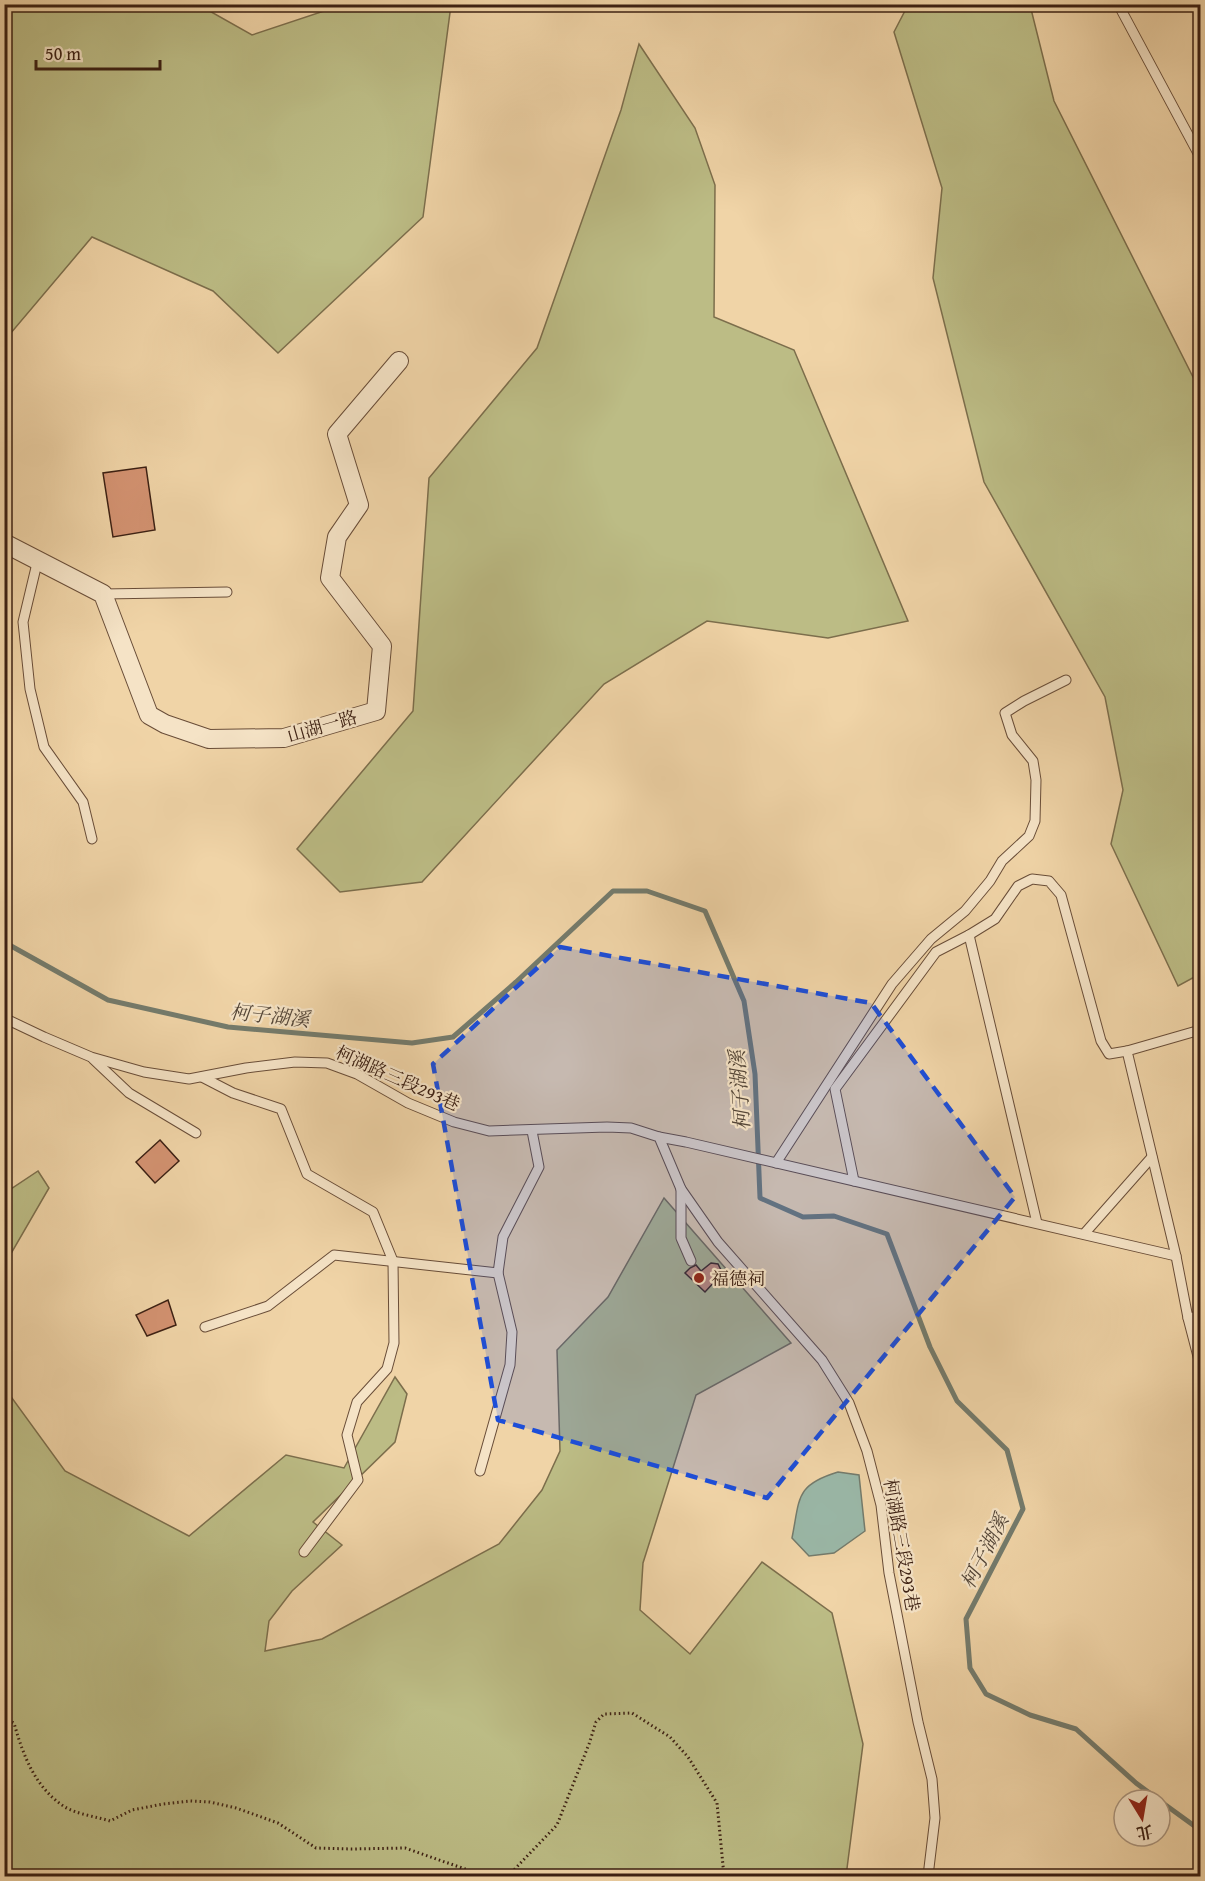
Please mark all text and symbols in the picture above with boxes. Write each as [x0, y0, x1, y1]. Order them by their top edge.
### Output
scale bar [36, 33, 160, 71]
text: 50 m [45, 40, 81, 67]
street label: 山湖一路 [284, 703, 360, 749]
water label: 柯子湖溪 [229, 996, 313, 1034]
street label: 柯湖路三段293巷 [331, 1038, 465, 1118]
water label: 柯子湖溪 [722, 1047, 756, 1131]
place label: 福德祠 [711, 1265, 765, 1292]
marker: 福德祠 [692, 1271, 706, 1285]
street label: 柯湖路三段293巷 [877, 1477, 927, 1613]
water label: 柯子湖溪 [953, 1507, 1016, 1593]
north arrow [1112, 1788, 1172, 1848]
text: 北 [1135, 1819, 1155, 1846]

